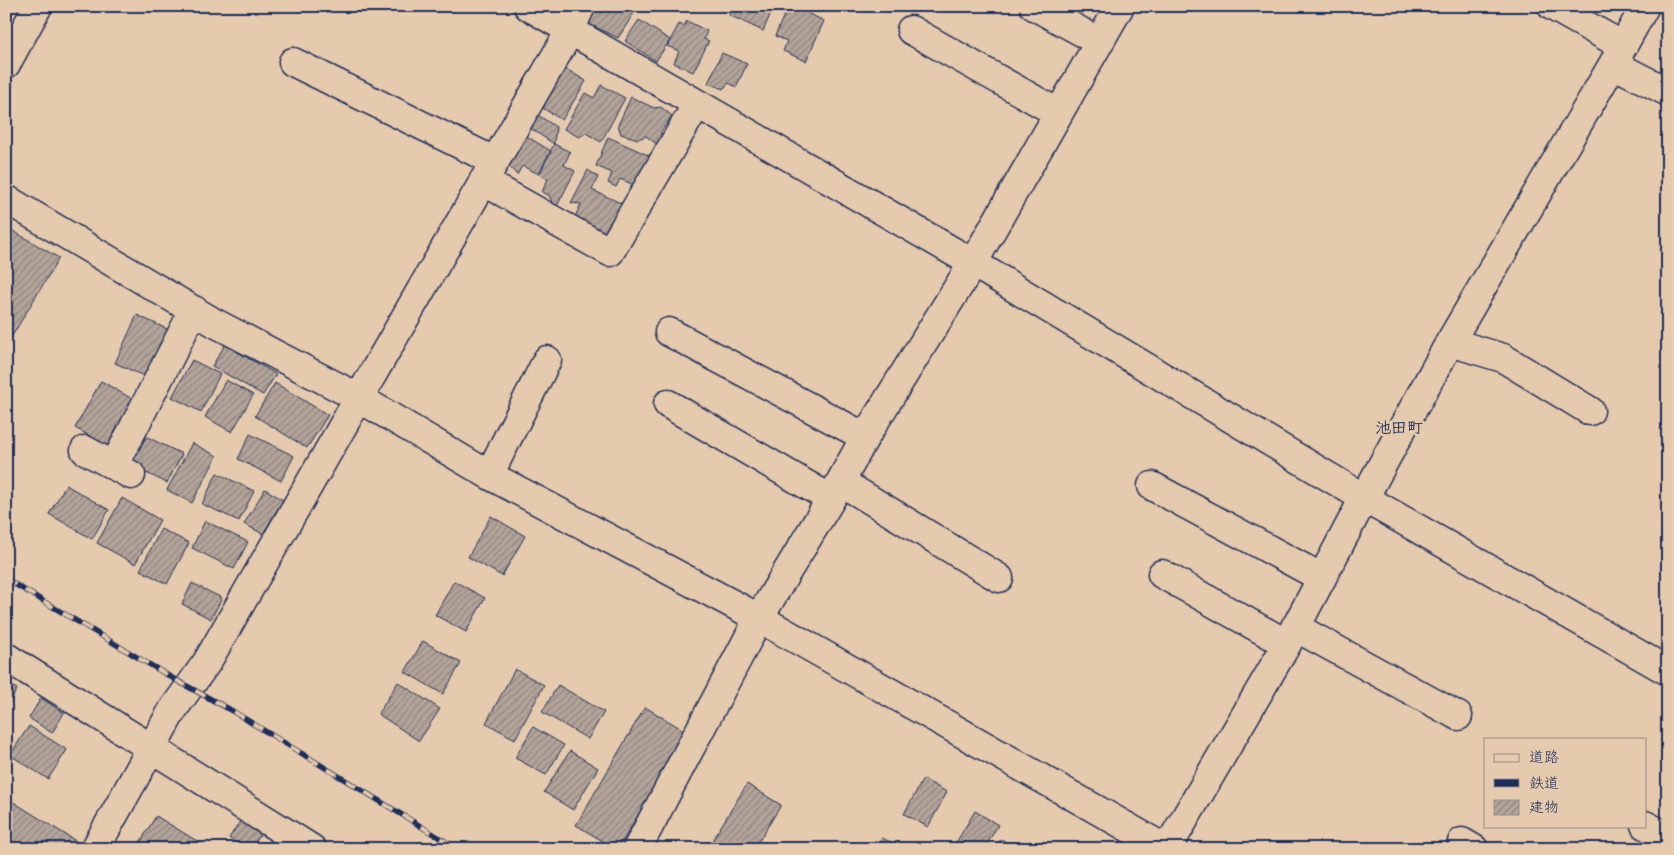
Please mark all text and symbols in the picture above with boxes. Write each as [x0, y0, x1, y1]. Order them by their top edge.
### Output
district label: 池田町 [1375, 417, 1423, 438]
legend [1484, 738, 1646, 828]
text: 道路 [1529, 747, 1559, 767]
text: 鉄道 [1529, 773, 1559, 793]
text: 建物 [1529, 797, 1559, 817]

